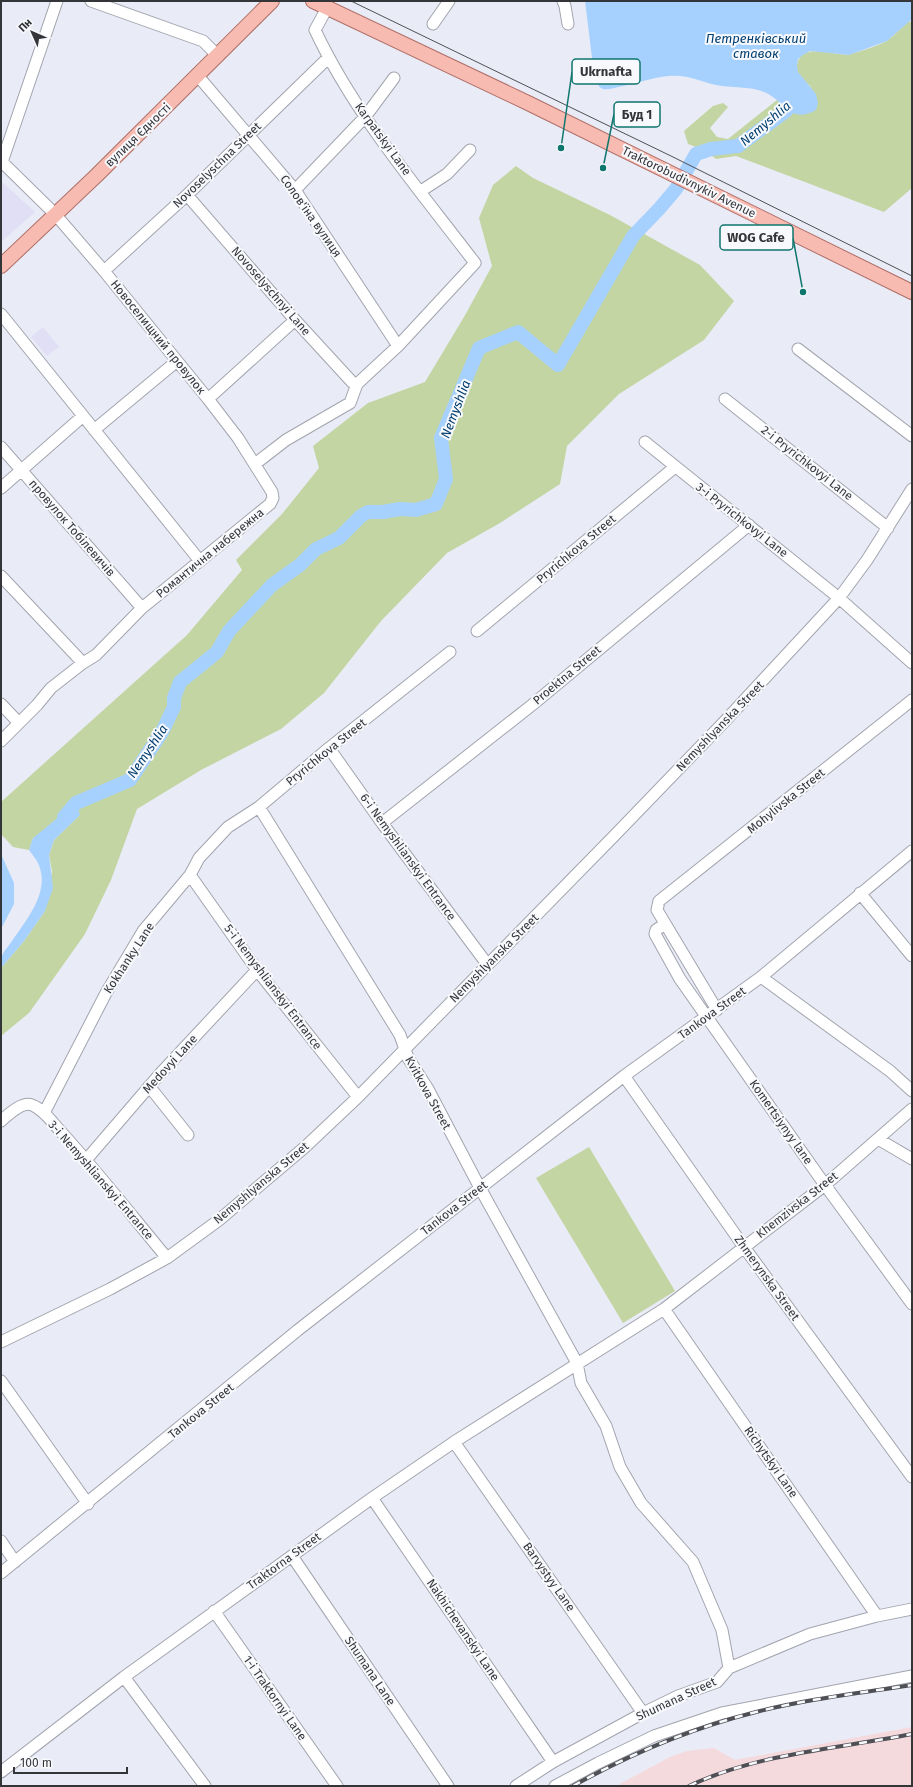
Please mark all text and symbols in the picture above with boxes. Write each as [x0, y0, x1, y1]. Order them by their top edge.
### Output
north arrow [12, 12, 52, 52]
text: Пн [16, 16, 35, 35]
water label: Петренківський ставок [706, 31, 806, 61]
callout: Ukrnafta [572, 59, 640, 84]
text: Ukrnafta [580, 64, 632, 79]
water label: Nemyshlia [737, 98, 794, 149]
street label: вулиця Єдності [102, 100, 174, 170]
street label: Karpatskyi Lane [352, 100, 414, 178]
callout: Буд 1 [614, 102, 660, 127]
text: Буд 1 [622, 107, 652, 122]
street label: Novoselyschna Street [170, 119, 264, 211]
street label: Traktorobudivnykiv Avenue [620, 143, 758, 221]
street label: Солов'їна вулиця [277, 172, 345, 260]
callout: WOG Cafe [720, 225, 793, 250]
text: WOG Cafe [727, 230, 785, 245]
street label: Novoselyschnyi Lane [229, 244, 313, 338]
street label: Новоселищний провулок [108, 277, 209, 398]
water label: Nemyshlia [438, 378, 473, 440]
street label: 2-i Pryrichkovyi Lane [758, 423, 856, 503]
street label: провулок Тобілевичів [26, 477, 118, 580]
street label: 3-i Pryrichkovyi Lane [693, 480, 791, 560]
street label: Романтична набережна [153, 505, 267, 601]
street label: Pryrichkova Street [534, 511, 619, 586]
street label: Proektna Street [530, 642, 604, 707]
street label: Nemyshlyanska Street [673, 678, 767, 774]
street label: Pryrichkova Street [283, 715, 369, 789]
water label: Nemyshlia [124, 722, 171, 781]
street label: Mohylivska Street [744, 765, 828, 837]
street label: 6-i Nemyshlianskyi Entrance [357, 791, 459, 923]
street label: Nemyshlyanska Street [447, 910, 542, 1005]
street label: Kokhanky Lane [101, 920, 157, 996]
street label: 5-i Nemyshlianskyi Entrance [221, 922, 325, 1052]
street label: Tankova Street [675, 983, 749, 1042]
street label: Medovyi Lane [140, 1032, 200, 1096]
street label: Kvitkova Street [402, 1054, 454, 1133]
street label: Komertsiynyy lane [747, 1077, 815, 1167]
street label: 3-i Nemyshlianskyi Entrance [46, 1118, 156, 1242]
street label: Nemyshlyanska Street [211, 1139, 312, 1227]
street label: Khemzivska Street [754, 1169, 841, 1241]
street label: Tankova Street [418, 1177, 490, 1238]
street label: Zhmerynska Street [731, 1233, 803, 1324]
street label: Tankova Street [165, 1380, 237, 1442]
street label: Richytskyi Lane [741, 1424, 801, 1500]
street label: Traktorna Street [244, 1529, 324, 1592]
street label: Barvystyy Lane [520, 1540, 578, 1614]
street label: Nakhichevanskyi Lane [424, 1576, 502, 1684]
street label: Shumana Lane [342, 1634, 398, 1708]
street label: 1-i Traktornyi Lane [240, 1653, 310, 1743]
street label: Shumana Street [634, 1674, 719, 1724]
scale bar [14, 1749, 127, 1775]
text: 100 m [20, 1756, 52, 1770]

